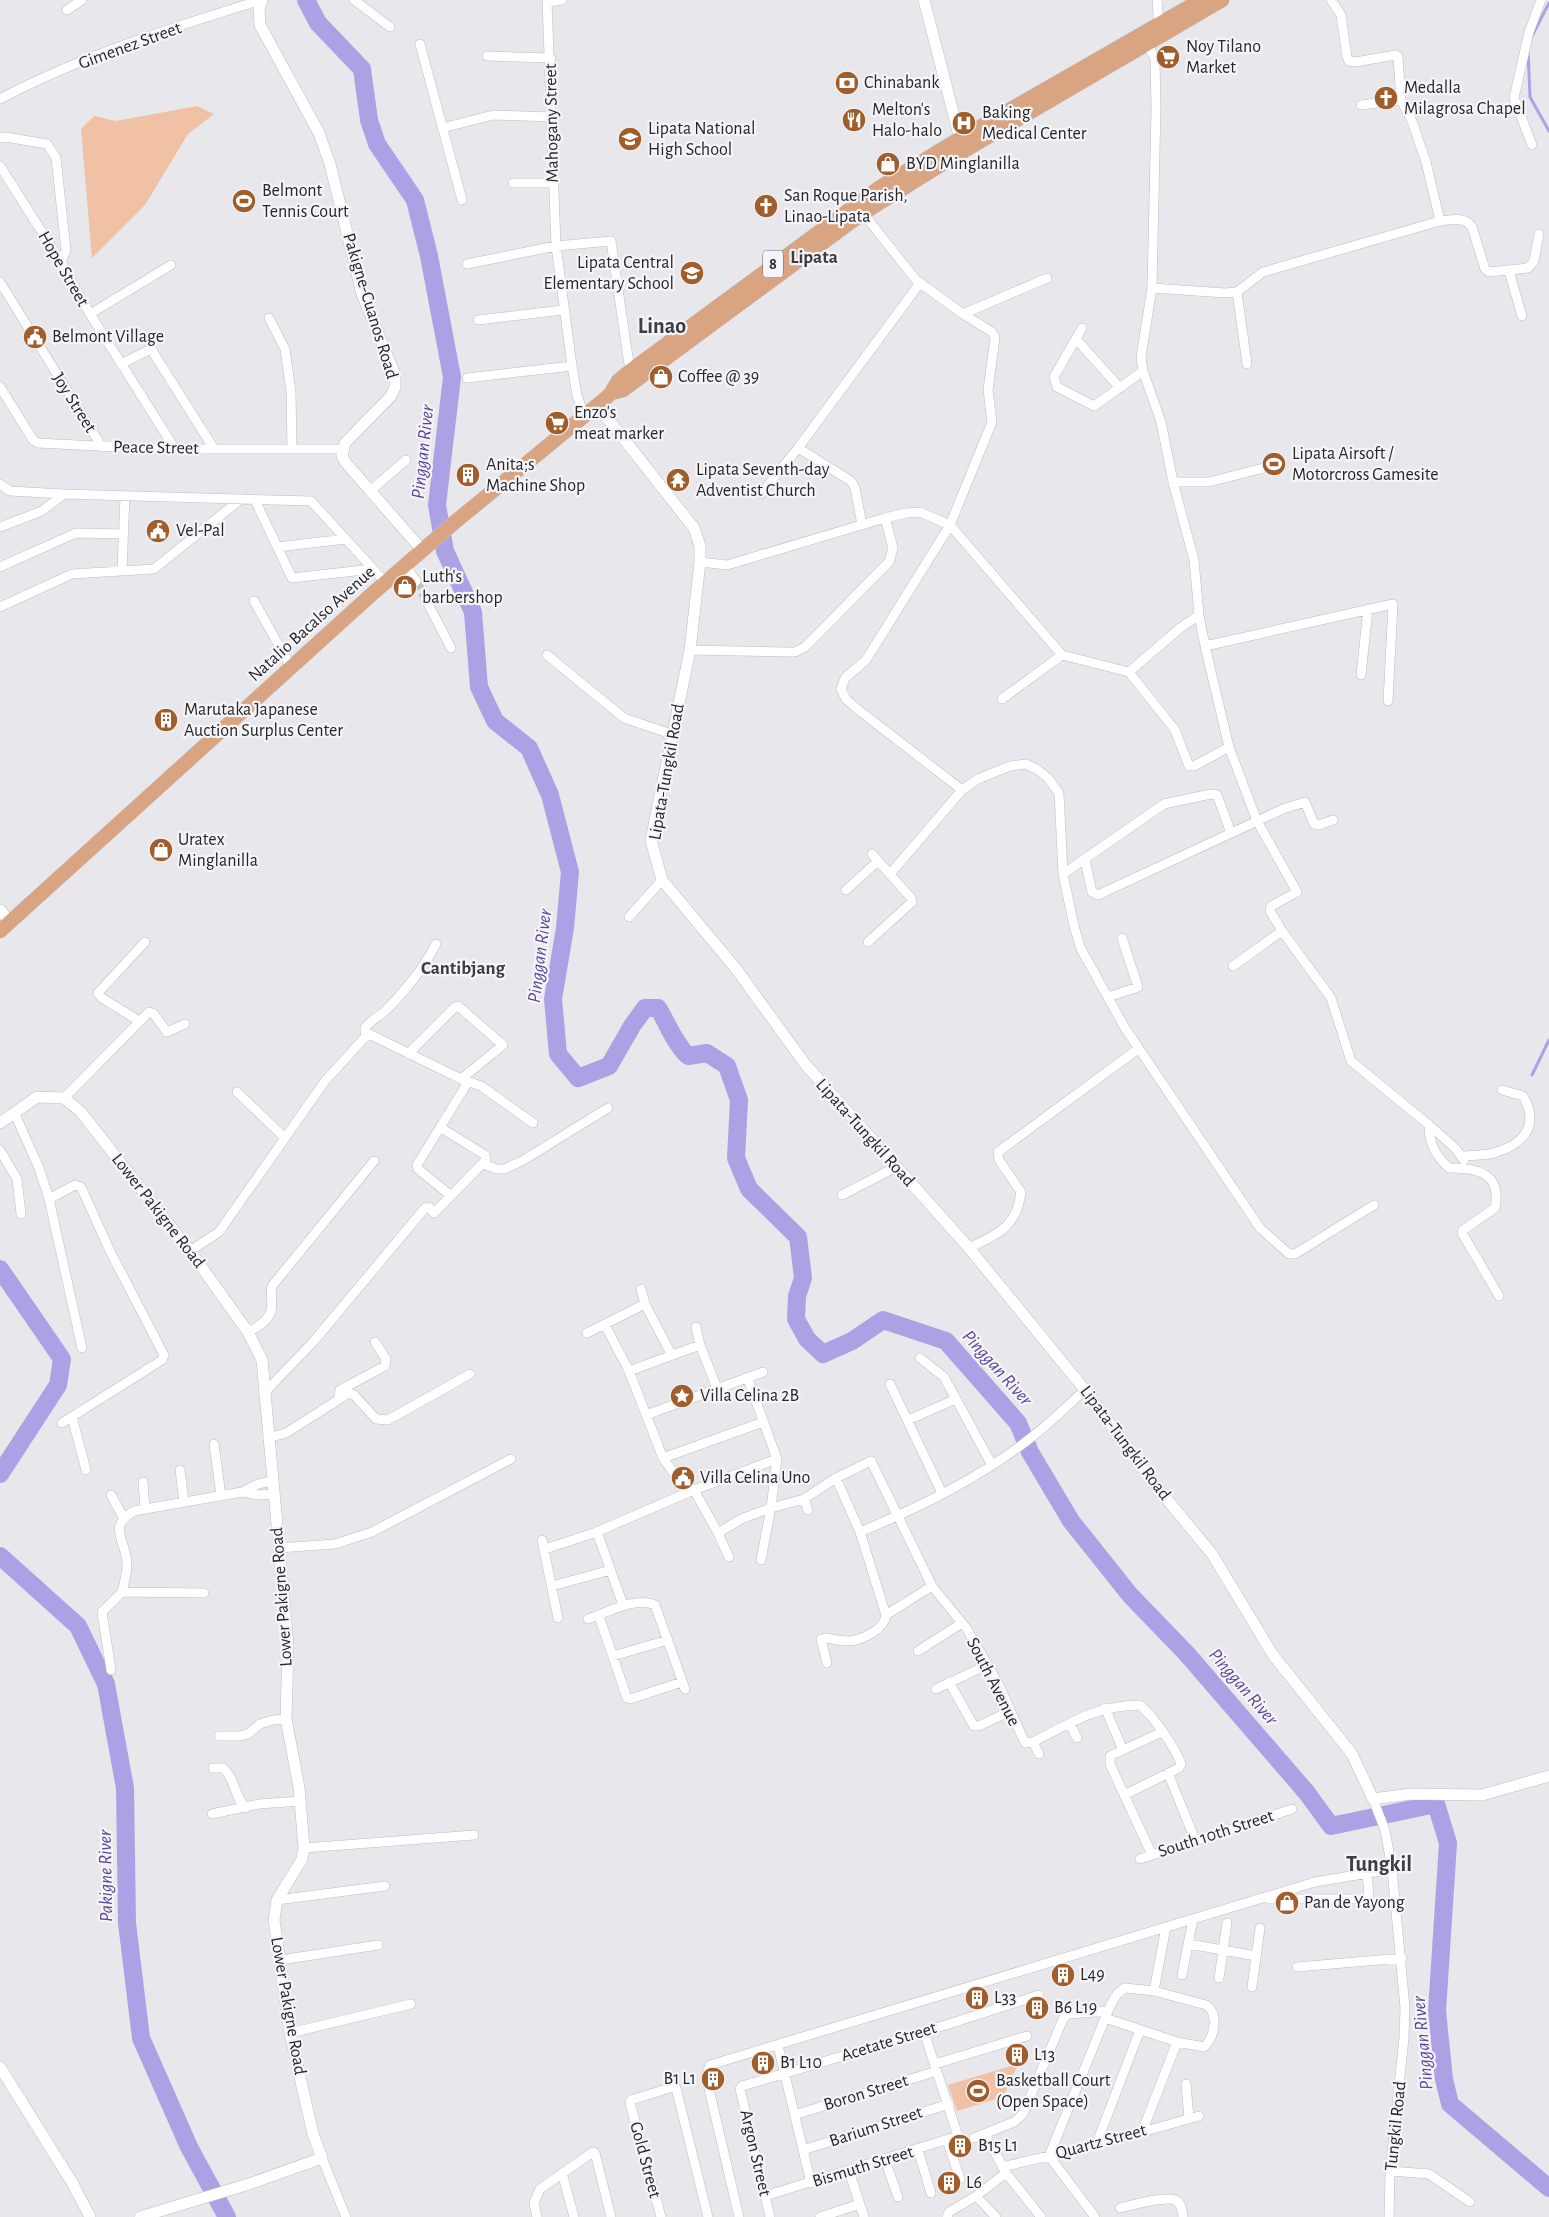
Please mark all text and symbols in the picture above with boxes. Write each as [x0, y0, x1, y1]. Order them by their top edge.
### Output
street label: Gimenez Street [76, 19, 184, 73]
place label: Noy Tilano Market [1186, 38, 1261, 77]
supermarket icon: Noy Tilano Market [1155, 44, 1181, 70]
street label: Mahogany Street [542, 63, 562, 183]
bank icon: Chinabank [834, 70, 860, 96]
place label: Chinabank [864, 74, 940, 92]
place label: Medalla Milagrosa Chapel [1404, 79, 1526, 118]
church icon: Medalla Milagrosa Chapel [1373, 85, 1399, 111]
place label: Melton's Halo-halo [872, 101, 942, 140]
place label: Baking Medical Center [982, 104, 1087, 143]
restaurant icon: Melton's Halo-halo [841, 107, 867, 133]
hospital icon: Baking Medical Center [951, 110, 977, 136]
place label: Lipata National High School [648, 120, 755, 159]
school or university icon: Lipata National High School [617, 126, 643, 152]
shop icon: BYD Minglanilla [875, 151, 901, 177]
place label: BYD Minglanilla [906, 155, 1020, 173]
place label: Belmont Tennis Court [262, 182, 349, 221]
place label: San Roque Parish, Linao-Lipata [784, 187, 908, 226]
sports icon: Belmont Tennis Court [231, 188, 257, 214]
church icon: San Roque Parish, Linao-Lipata [753, 193, 779, 219]
street label: Hope Street [34, 228, 92, 310]
street label: Pakigne-Cuanos Road [339, 231, 401, 381]
district label: Lipata [790, 248, 838, 267]
road number: 8 [763, 250, 783, 278]
place label: Lipata Central Elementary School [544, 254, 674, 293]
school or university icon: Lipata Central Elementary School [679, 260, 705, 286]
district label: Linao [638, 315, 686, 337]
public building icon: Belmont Village [22, 324, 48, 350]
place label: Belmont Village [52, 328, 164, 346]
shop icon: Coffee @ 39 [648, 364, 674, 390]
place label: Coffee @ 39 [678, 368, 759, 386]
street label: Joy Street [49, 370, 99, 436]
water label: Pinggan River [409, 403, 437, 500]
place label: Enzo's meat marker [574, 404, 664, 443]
supermarket icon: Enzo's meat marker [544, 410, 570, 436]
street label: Peace Street [113, 438, 199, 458]
place label: Lipata Airsoft / Motorcross Gamesite [1292, 445, 1439, 484]
sports icon: Lipata Airsoft / Motorcross Gamesite [1261, 451, 1287, 477]
place label: Anita;s Machine Shop [486, 456, 585, 495]
place label: Lipata Seventh-day Adventist Church [696, 461, 830, 500]
building icon: Anita;s Machine Shop [455, 462, 481, 488]
temple icon: Lipata Seventh-day Adventist Church [665, 467, 691, 493]
public building icon: Vel-Pal [145, 518, 171, 544]
place label: Vel-Pal [176, 522, 225, 540]
street label: Natalio Bacalso Avenue [245, 563, 379, 685]
place label: Luth's barbershop [422, 568, 503, 607]
shop icon: Luth's barbershop [392, 574, 418, 600]
place label: Marutaka Japanese Auction Surplus Center [184, 701, 343, 740]
street label: Lipata-Tungkil Road [646, 702, 688, 842]
building icon: Marutaka Japanese Auction Surplus Center [153, 707, 179, 733]
place label: Uratex Minglanilla [178, 831, 258, 870]
shop icon: Uratex Minglanilla [148, 837, 174, 863]
water label: Pinggan River [525, 907, 555, 1004]
district label: Cantibjang [421, 959, 506, 978]
street label: Lipata-Tungkil Road [812, 1076, 918, 1190]
street label: Lower Pakigne Road [108, 1150, 208, 1272]
water label: Pinggan River [958, 1327, 1036, 1410]
street label: Lipata-Tungkil Road [1076, 1382, 1174, 1504]
place icon: Villa Celina 2B [669, 1383, 695, 1409]
place label: Villa Celina 2B [700, 1387, 799, 1405]
public building icon: Villa Celina Uno [670, 1465, 696, 1491]
place label: Villa Celina Uno [700, 1469, 811, 1487]
street label: Lower Pakigne Road [268, 1527, 296, 1667]
street label: South Avenue [963, 1635, 1023, 1729]
water label: Pinggan River [1205, 1645, 1282, 1729]
street label: South 10th Street [1156, 1807, 1276, 1861]
water label: Pakigne River [96, 1829, 116, 1922]
district label: Tungkil [1346, 1853, 1412, 1875]
shop icon: Pan de Yayong [1274, 1890, 1300, 1916]
place label: Pan de Yayong [1304, 1894, 1405, 1912]
street label: Lower Pakigne Road [267, 1936, 309, 2076]
building icon: L49 [1050, 1962, 1076, 1988]
place label: L49 [1080, 1966, 1105, 1984]
building icon: L33 [964, 1985, 990, 2011]
place label: L33 [994, 1989, 1016, 2007]
water label: Pinggan River [1409, 1994, 1437, 2091]
building icon: B6 L19 [1024, 1995, 1050, 2021]
place label: B6 L19 [1054, 1999, 1097, 2017]
street label: Acetate Street [839, 2019, 939, 2065]
building icon: L13 [1004, 2042, 1030, 2068]
place label: L13 [1034, 2046, 1055, 2064]
building icon: B1 L10 [750, 2050, 776, 2076]
place label: B1 L10 [780, 2054, 822, 2072]
building icon: B1 L1 [700, 2066, 726, 2092]
place label: B1 L1 [663, 2070, 696, 2088]
street label: Boron Street [822, 2072, 911, 2114]
place label: Basketball Court (Open Space) [996, 2072, 1111, 2111]
sports icon: Basketball Court (Open Space) [965, 2078, 991, 2104]
street label: Tungkil Road [1382, 2080, 1410, 2172]
street label: Barium Street [827, 2103, 925, 2151]
street label: Argon Street [736, 2108, 774, 2198]
street label: Gold Street [626, 2120, 664, 2200]
street label: Quartz Street [1054, 2121, 1149, 2163]
building icon: B15 L1 [947, 2133, 973, 2159]
place label: B15 L1 [978, 2137, 1018, 2155]
street label: Bismuth Street [810, 2143, 916, 2191]
building icon: L6 [936, 2170, 962, 2196]
place label: L6 [966, 2174, 982, 2192]

